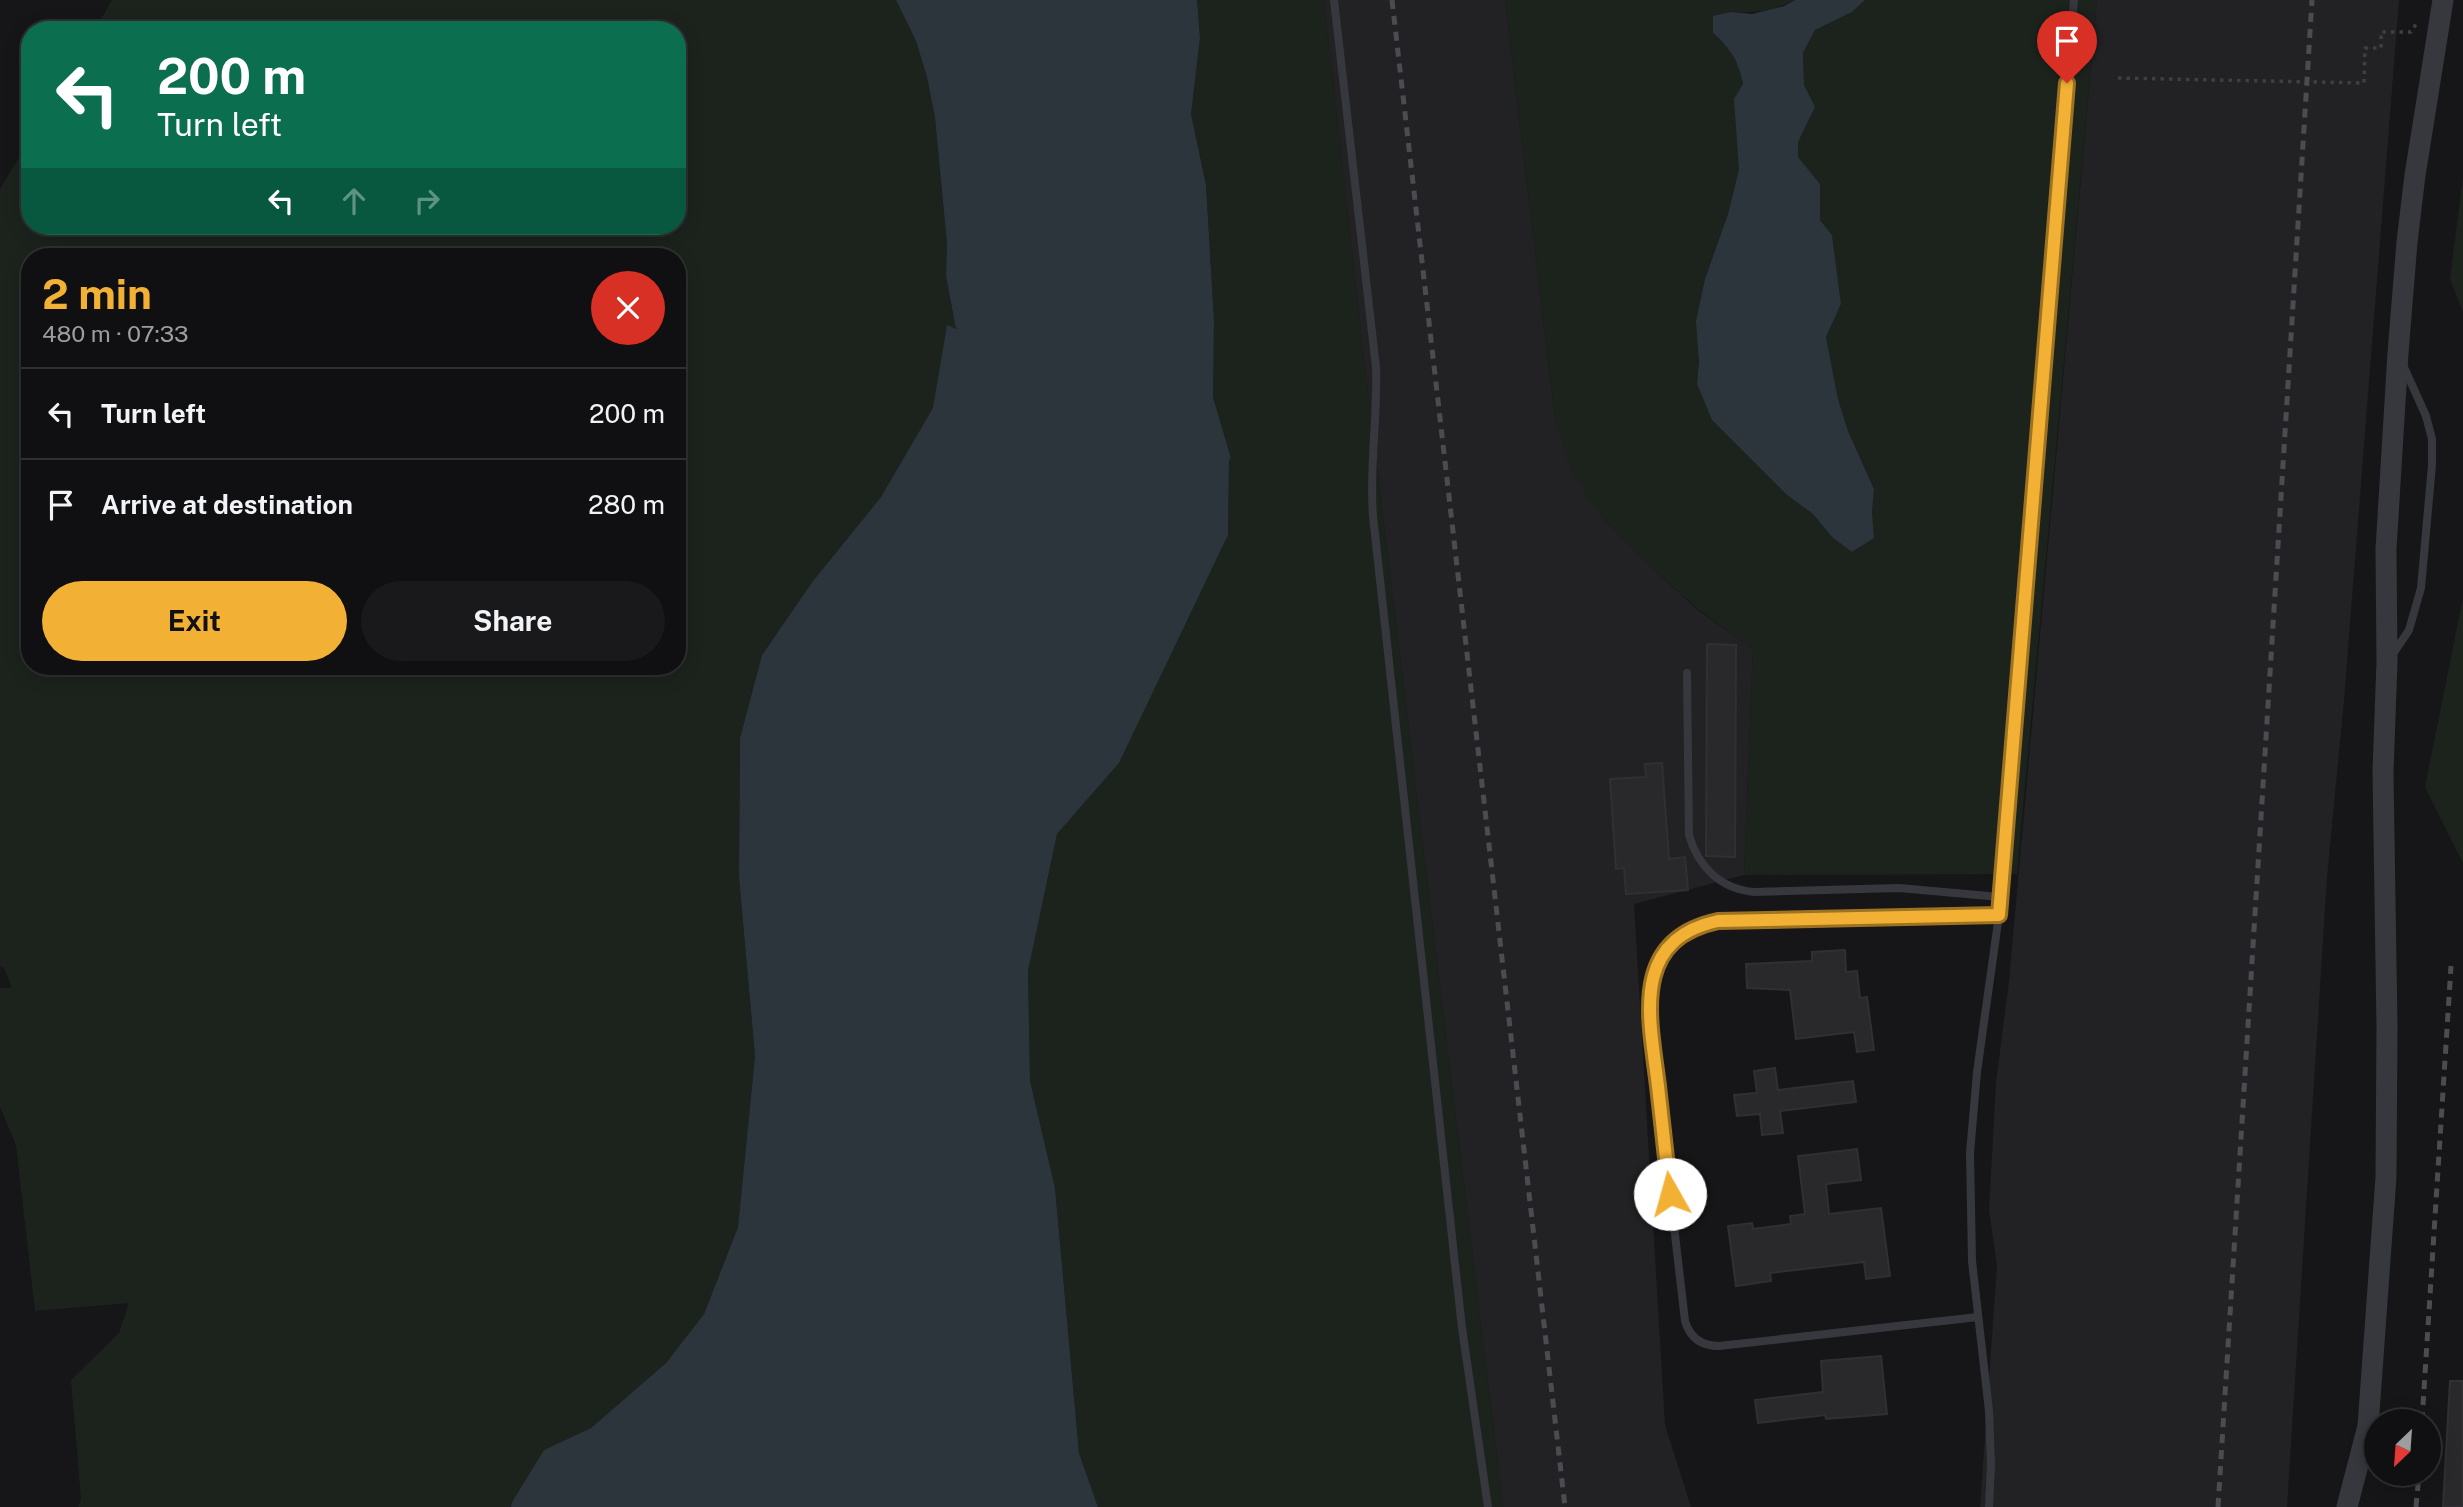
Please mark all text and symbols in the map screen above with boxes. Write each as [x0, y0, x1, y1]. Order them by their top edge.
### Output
pin [2037, 11, 2097, 83]
icon: arrive [2048, 22, 2086, 60]
text: 200 m [157, 47, 306, 105]
icon: left [42, 49, 133, 140]
text: Turn left [157, 106, 282, 143]
icon: left [262, 182, 300, 220]
icon: ahead [335, 182, 373, 220]
icon: right [408, 182, 446, 220]
text: 2 min [42, 269, 152, 318]
button: close [591, 271, 665, 345]
text: 480 m · 07:33 [42, 320, 189, 347]
icon: left [42, 395, 80, 433]
text: Turn left [101, 398, 206, 429]
text: 200 m [589, 398, 665, 429]
icon: arrive [42, 486, 80, 524]
text: Arrive at destination [101, 489, 353, 520]
text: 280 m [588, 489, 665, 520]
button: Exit [42, 581, 347, 661]
button: Share [361, 581, 665, 661]
position arrow [1633, 1157, 1707, 1231]
north arrow [2364, 1409, 2441, 1486]
map controls [2364, 1409, 2441, 1486]

